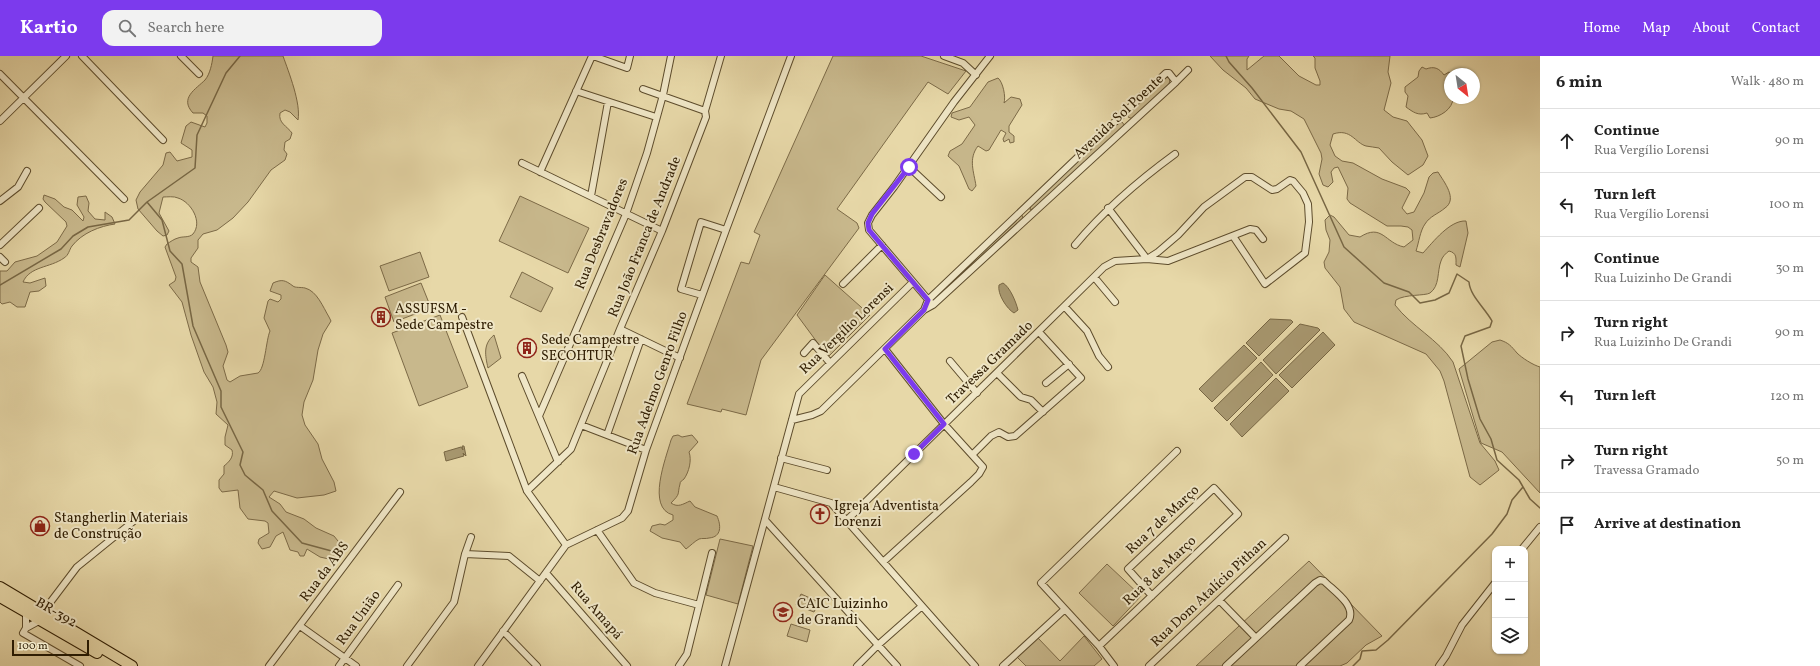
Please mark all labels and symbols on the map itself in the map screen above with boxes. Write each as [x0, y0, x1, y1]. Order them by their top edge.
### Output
north arrow [1444, 68, 1480, 104]
street label: Avenida Sol Poente [1070, 70, 1168, 164]
street label: Rua João Franca de Andrade [604, 153, 686, 320]
route start [900, 158, 918, 176]
street label: Rua Desbravadores [571, 176, 633, 292]
street label: Rua Vergílio Lorensi [796, 279, 898, 379]
place label: ASSUFSM - Sede Campestre [395, 300, 494, 335]
building icon: ASSUFSM - Sede Campestre [370, 306, 392, 328]
street label: Rua Adelmo Genro Filho [623, 309, 693, 457]
street label: Travessa Gramado [943, 317, 1037, 409]
place label: Sede Campestre SECOHTUR [541, 331, 640, 366]
building icon: Sede Campestre SECOHTUR [516, 337, 538, 359]
route end [905, 445, 923, 463]
street label: Rua 7 de Março [1122, 481, 1204, 559]
place label: Igreja Adventista Lorenzi [834, 497, 939, 532]
church icon: Igreja Adventista Lorenzi [809, 503, 831, 525]
place label: Stangherlin Materiais de Construção [54, 509, 188, 544]
shop icon: Stangherlin Materiais de Construção [29, 515, 51, 537]
street label: Rua 8 de Março [1119, 532, 1201, 610]
street label: Rua Dom Atalício Pithan [1147, 534, 1271, 652]
street label: Rua da ABS [296, 538, 354, 606]
street label: Rua Amapá [565, 578, 627, 644]
street label: Rua União [333, 587, 385, 649]
street label: BR-392 [32, 593, 80, 633]
place label: CAIC Luizinho de Grandi [797, 595, 888, 630]
school or university icon: CAIC Luizinho de Grandi [772, 601, 794, 623]
scale bar [12, 638, 89, 657]

